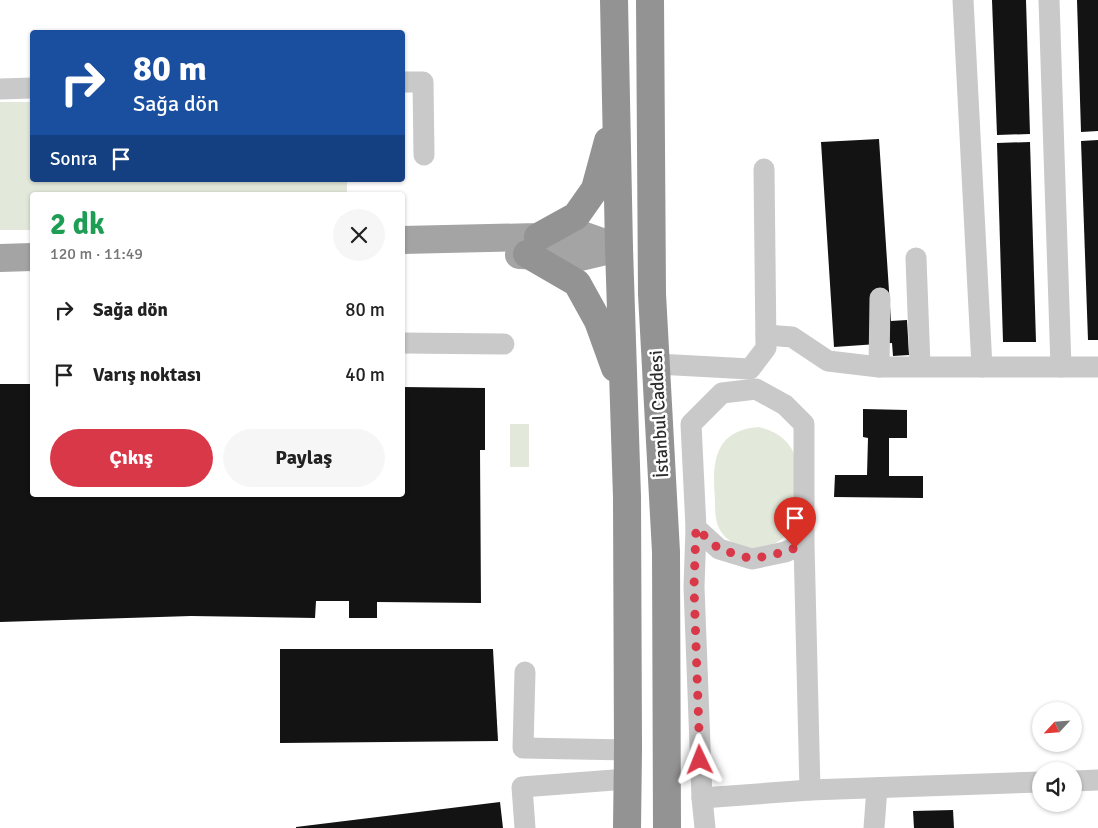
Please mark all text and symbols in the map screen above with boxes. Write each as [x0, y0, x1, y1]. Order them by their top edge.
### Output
text: 80 m [133, 47, 207, 90]
icon: right [50, 50, 115, 115]
text: Sağa dön [133, 90, 219, 117]
icon: arrive [107, 145, 135, 173]
text: Sonra [50, 147, 97, 171]
text: 2 dk [50, 206, 105, 243]
button: close [333, 209, 385, 261]
text: 120 m · 11:49 [50, 244, 143, 264]
icon: right [50, 296, 78, 324]
text: Sağa dön [93, 298, 168, 322]
text: 80 m [345, 298, 385, 322]
street label: İstanbul Caddesi [645, 350, 673, 478]
icon: arrive [50, 361, 78, 389]
text: Varış noktası [93, 363, 201, 387]
text: 40 m [345, 363, 385, 387]
button: Çıkış [50, 429, 213, 487]
button: Paylaş [223, 429, 385, 487]
pin [774, 497, 816, 548]
icon: arrive [781, 504, 809, 532]
north arrow [1032, 702, 1082, 752]
map controls [1032, 702, 1082, 812]
position arrow [673, 733, 725, 785]
button: sound [1032, 762, 1082, 812]

